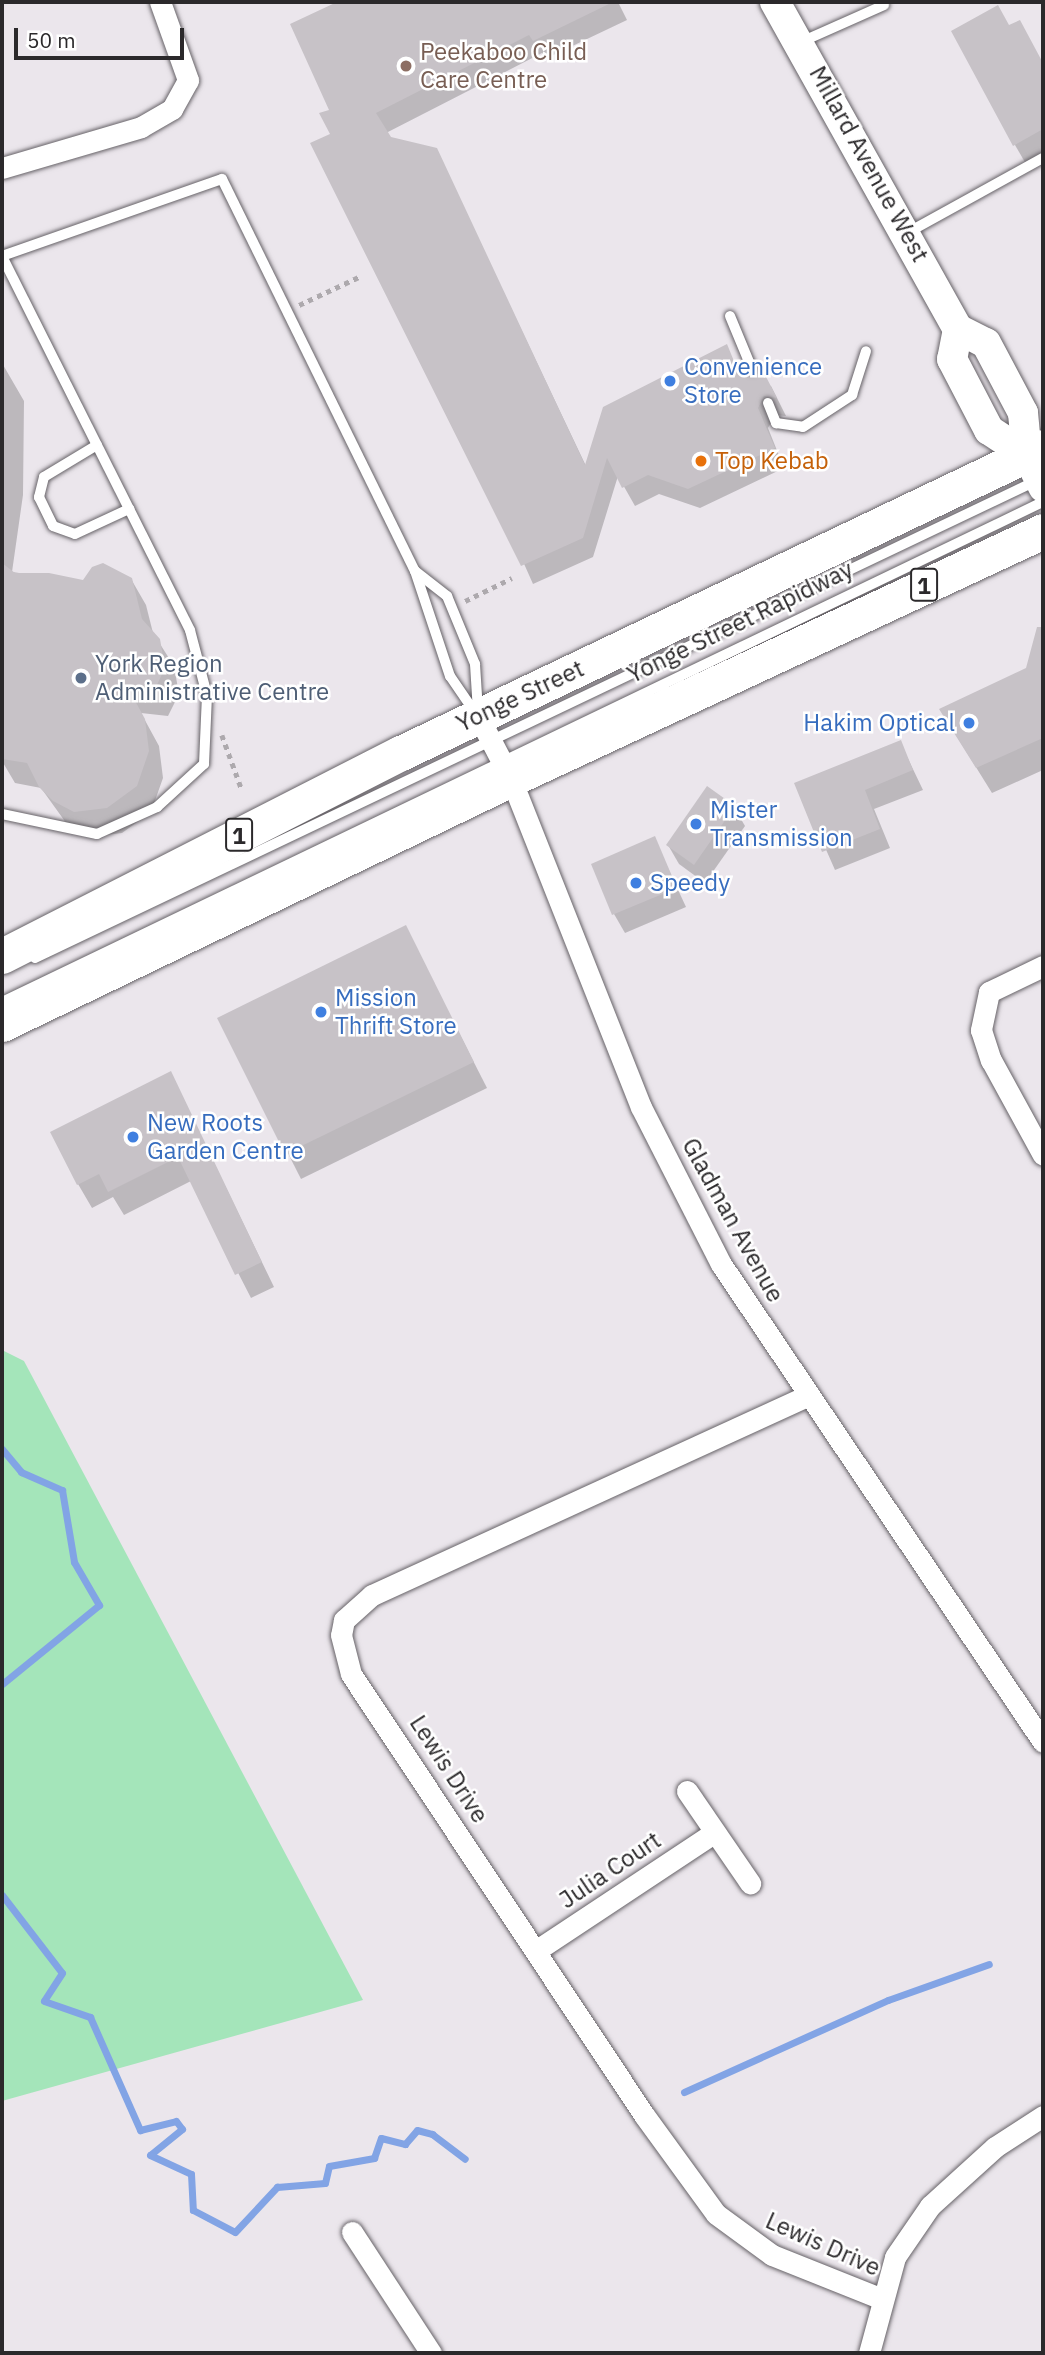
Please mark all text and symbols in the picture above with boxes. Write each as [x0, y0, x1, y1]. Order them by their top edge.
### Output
scale bar [18, 14, 187, 58]
text: 50 m [27, 26, 76, 54]
place label: Peekaboo Child Care Centre [420, 38, 587, 94]
marker: Peekaboo Child Care Centre [398, 58, 414, 74]
street label: Millard Avenue West [803, 61, 935, 267]
place label: Convenience Store [684, 353, 822, 409]
marker: Convenience Store [662, 373, 678, 389]
place label: Top Kebab [715, 447, 829, 475]
marker: Top Kebab [693, 453, 709, 469]
street label: Yonge Street Rapidway [622, 555, 858, 689]
road number: 1 [910, 566, 938, 604]
place label: York Region Administrative Centre [95, 650, 329, 706]
street label: Yonge Street [452, 654, 588, 738]
marker: York Region Administrative Centre [73, 670, 89, 686]
place label: Hakim Optical [803, 709, 955, 737]
marker: Hakim Optical [961, 715, 977, 731]
place label: Mister Transmission [710, 796, 853, 852]
road number: 1 [225, 816, 253, 855]
marker: Mister Transmission [688, 816, 704, 832]
place label: Speedy [650, 869, 730, 897]
marker: Speedy [628, 875, 644, 891]
place label: Mission Thrift Store [335, 984, 457, 1040]
marker: Mission Thrift Store [313, 1004, 329, 1020]
place label: New Roots Garden Centre [147, 1109, 304, 1165]
marker: New Roots Garden Centre [125, 1129, 141, 1145]
street label: Gladman Avenue [676, 1133, 790, 1307]
street label: Lewis Drive [404, 1710, 494, 1828]
street label: Julia Court [554, 1826, 666, 1914]
street label: Lewis Drive [761, 2206, 885, 2282]

